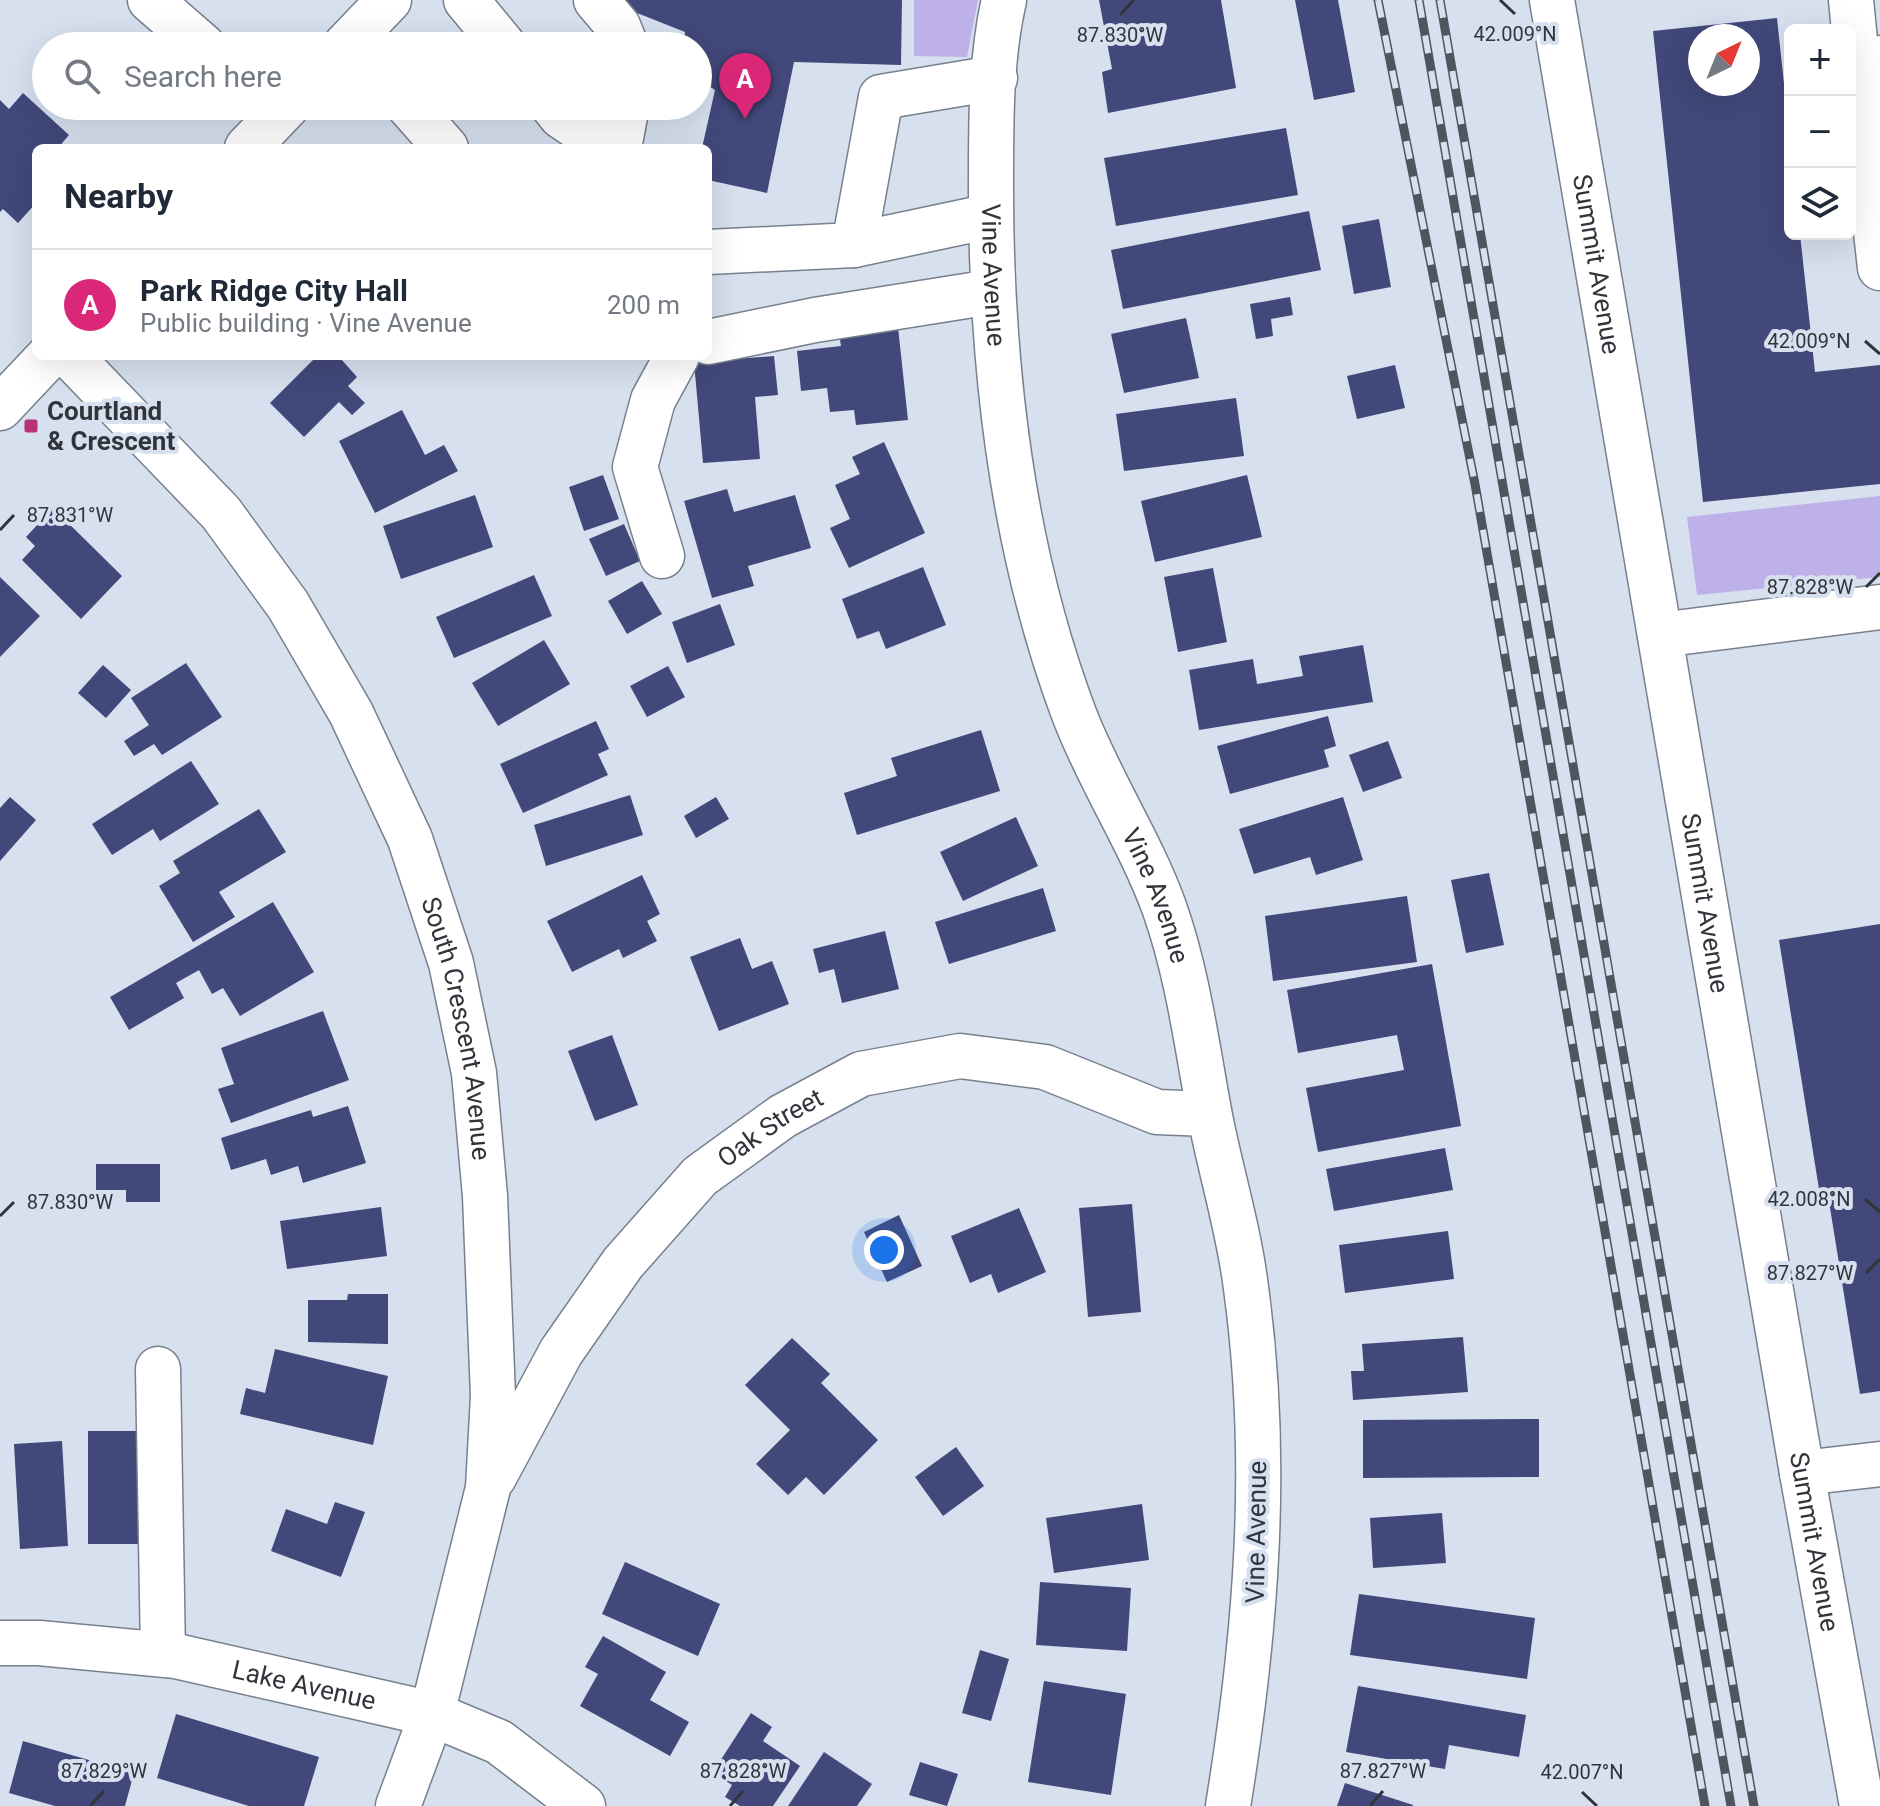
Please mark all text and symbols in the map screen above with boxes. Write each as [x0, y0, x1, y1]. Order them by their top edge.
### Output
text: 42.009°N [1473, 22, 1557, 46]
text: 87.830°W [1077, 23, 1164, 47]
north arrow [1688, 24, 1760, 96]
map controls [1784, 24, 1856, 240]
button: + [1784, 24, 1856, 96]
search box [32, 32, 712, 120]
pin: A [719, 53, 771, 119]
icon: search [60, 54, 104, 98]
text: Search here [124, 59, 282, 94]
button: − [1784, 96, 1856, 168]
button: layers [1784, 168, 1856, 240]
street label: Summit Avenue [1567, 172, 1627, 356]
text: Nearby [64, 176, 173, 216]
street label: Vine Avenue [976, 204, 1012, 347]
text: Park Ridge City Hall [140, 273, 408, 308]
text: A [81, 290, 99, 320]
text: 200 m [607, 290, 680, 320]
text: Public building · Vine Avenue [140, 308, 472, 338]
text: 42.009°N [1767, 329, 1851, 353]
place label: Courtland & Crescent [47, 396, 175, 456]
marker: Courtland & Crescent [22, 417, 40, 435]
text: 87.831°W [27, 503, 114, 527]
text: 87.828°W [1767, 575, 1854, 599]
street label: Summit Avenue [1675, 811, 1735, 995]
street label: Vine Avenue [1116, 823, 1195, 966]
street label: South Crescent Avenue [415, 893, 497, 1161]
street label: Oak Street [712, 1082, 828, 1173]
text: 42.008°N [1767, 1187, 1851, 1211]
text: 87.830°W [27, 1190, 114, 1214]
your location [864, 1230, 904, 1270]
text: 87.827°W [1767, 1261, 1854, 1285]
street label: Summit Avenue [1784, 1450, 1845, 1634]
street label: Vine Avenue [1240, 1460, 1272, 1604]
street label: Lake Avenue [229, 1654, 379, 1716]
text: 87.829°W [61, 1759, 148, 1783]
text: 87.828°W [700, 1759, 787, 1783]
text: 87.827°W [1340, 1759, 1427, 1783]
text: 42.007°N [1540, 1760, 1624, 1784]

